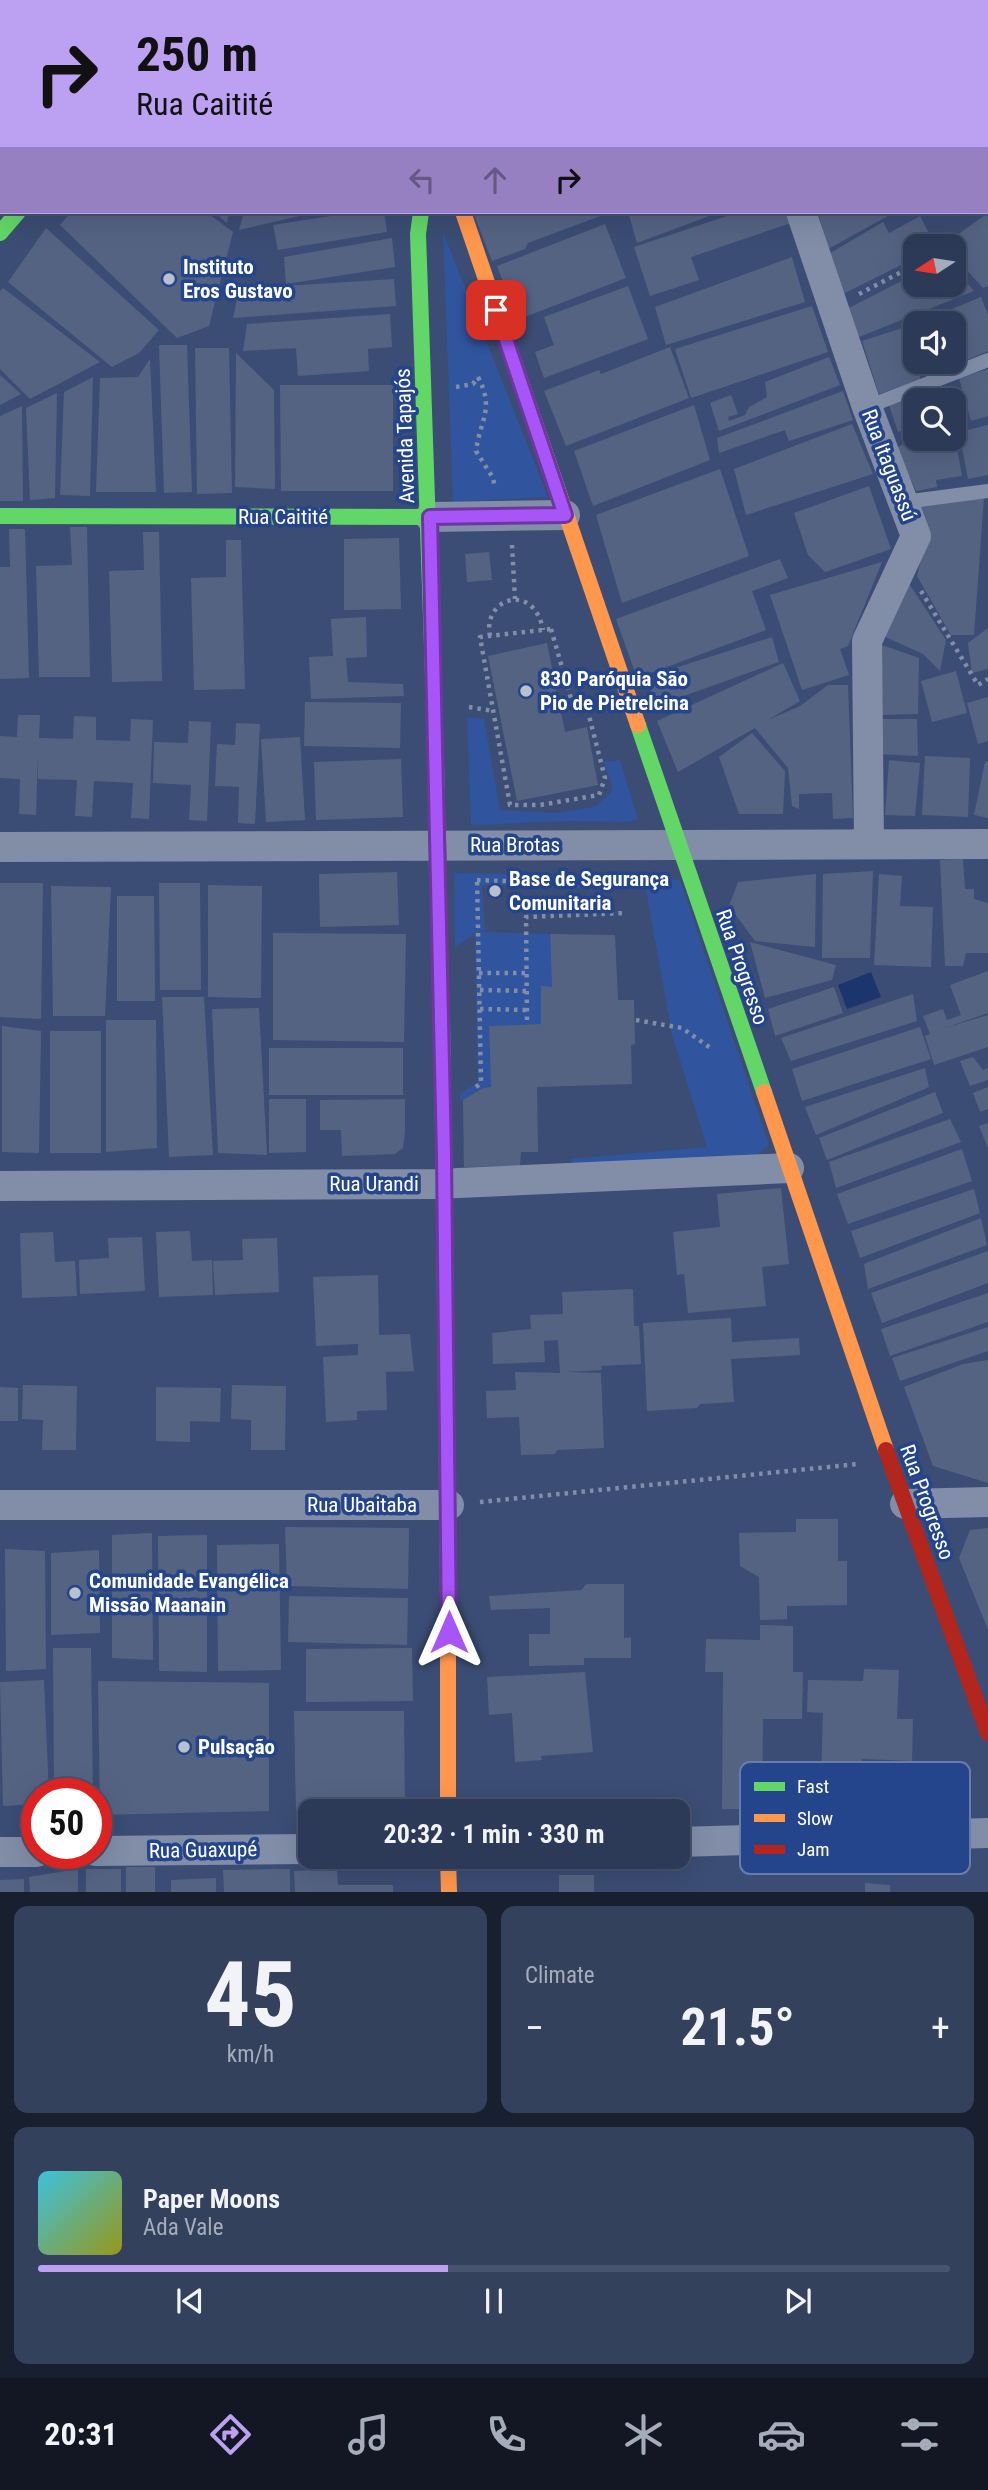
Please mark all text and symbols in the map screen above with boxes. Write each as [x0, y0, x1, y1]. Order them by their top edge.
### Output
text: 250 m [136, 26, 258, 83]
icon: right [21, 28, 112, 119]
text: Rua Caitité [136, 85, 273, 123]
icon: left [403, 161, 441, 199]
icon: ahead [476, 161, 514, 199]
icon: right [549, 161, 587, 199]
north arrow [903, 234, 966, 298]
map controls [903, 234, 966, 451]
place label: Instituto Eros Gustavo [183, 255, 293, 303]
marker: Instituto Eros Gustavo [161, 271, 177, 287]
pin [466, 280, 526, 340]
icon: arrive [477, 291, 515, 329]
button: sound [903, 311, 966, 374]
street label: Avenida Tapajós [391, 368, 419, 504]
button: search [903, 388, 966, 451]
street label: Rua Itaguassú [857, 406, 921, 524]
street label: Rua Caitité [238, 505, 328, 529]
place label: 830 Paróquia São Pio de Pietrelcina [540, 667, 689, 715]
marker: 830 Paróquia São Pio de Pietrelcina [518, 683, 534, 699]
street label: Rua Brotas [470, 833, 560, 857]
place label: Base de Segurança Comunitaria [509, 867, 669, 915]
marker: Base de Segurança Comunitaria [487, 883, 503, 899]
street label: Rua Progresso [711, 906, 773, 1028]
street label: Rua Urandi [329, 1172, 419, 1196]
street label: Rua Progresso [895, 1441, 959, 1563]
street label: Rua Ubaitaba [307, 1493, 417, 1517]
place label: Comunidade Evangélica Missão Maanain [89, 1569, 289, 1617]
marker: Comunidade Evangélica Missão Maanain [67, 1585, 83, 1601]
position arrow [412, 1595, 486, 1669]
place label: Pulsação [198, 1735, 275, 1759]
marker: Pulsação [176, 1739, 192, 1755]
legend [740, 1762, 970, 1874]
text: Fast [797, 1775, 829, 1798]
speed limit sign: 50 [21, 1778, 112, 1869]
text: Slow [797, 1807, 833, 1830]
text: 20:32 · 1 min · 330 m [384, 1819, 604, 1849]
street label: Rua Guaxupé [149, 1837, 258, 1863]
text: Jam [797, 1838, 830, 1861]
text: 45 [205, 1942, 296, 2048]
text: Climate [525, 1962, 595, 1989]
text: 21.5° [680, 1997, 795, 2058]
text: − [525, 2006, 544, 2050]
text: + [931, 2006, 950, 2050]
text: km/h [227, 2041, 274, 2068]
text: Paper Moons [143, 2184, 280, 2214]
text: Ada Vale [143, 2214, 223, 2241]
icon: previous [171, 2282, 209, 2320]
icon: pause [475, 2282, 513, 2320]
icon: next [779, 2282, 817, 2320]
icon: directions [206, 2410, 255, 2459]
icon: music [344, 2410, 393, 2459]
icon: phone [482, 2410, 531, 2459]
icon: climate [619, 2410, 668, 2459]
icon: car [757, 2410, 806, 2459]
icon: filters [895, 2410, 944, 2459]
text: 20:31 [44, 2415, 118, 2453]

